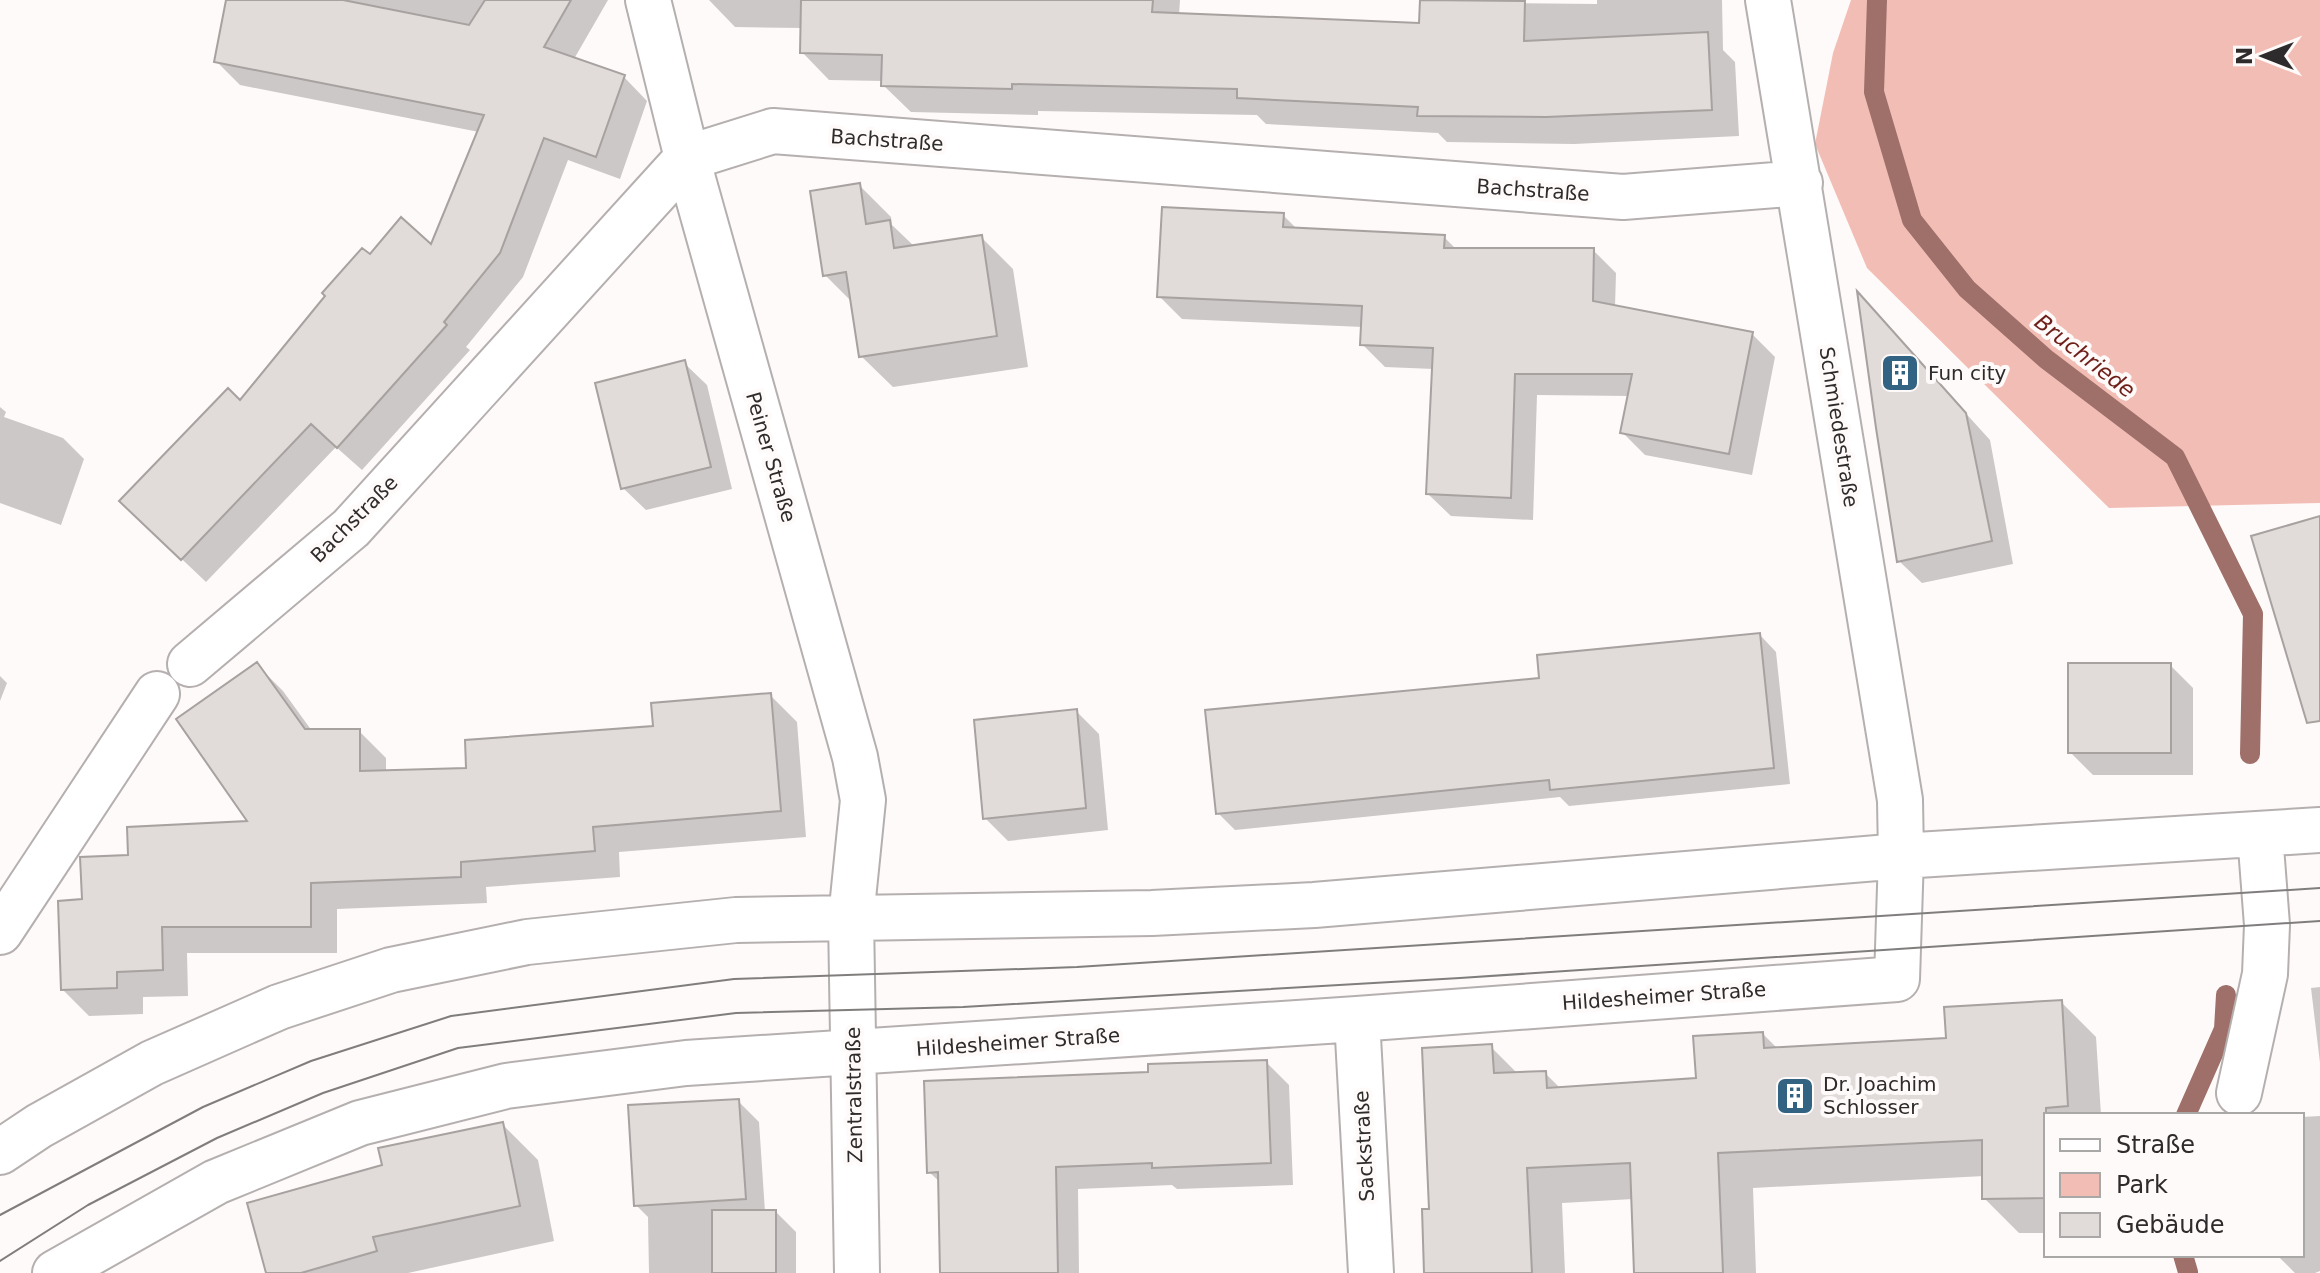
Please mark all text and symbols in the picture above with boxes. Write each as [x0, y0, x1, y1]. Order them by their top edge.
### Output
north arrow [2224, 16, 2304, 96]
text: N [2232, 47, 2257, 65]
street label: Bachstraße [830, 124, 944, 156]
street label: Bachstraße [1476, 174, 1590, 206]
water label: Bruchriede [2030, 309, 2140, 403]
street label: Schmiedestraße [1814, 345, 1864, 509]
building icon: Fun city [1879, 352, 1921, 394]
place label: Fun city [1928, 361, 2007, 385]
street label: Peiner Straße [741, 389, 801, 525]
street label: Bachstraße [305, 470, 403, 568]
street label: Hildesheimer Straße [1561, 977, 1767, 1015]
street label: Hildesheimer Straße [915, 1023, 1121, 1061]
street label: Zentralstraße [841, 1027, 867, 1163]
place label: Dr. Joachim Schlosser [1823, 1072, 1937, 1119]
building icon: Dr. Joachim Schlosser [1774, 1075, 1816, 1117]
street label: Sackstraße [1349, 1090, 1379, 1202]
legend [2044, 1113, 2304, 1257]
text: Straße [2116, 1131, 2195, 1159]
text: Park [2116, 1171, 2168, 1199]
text: Gebäude [2116, 1211, 2225, 1239]

